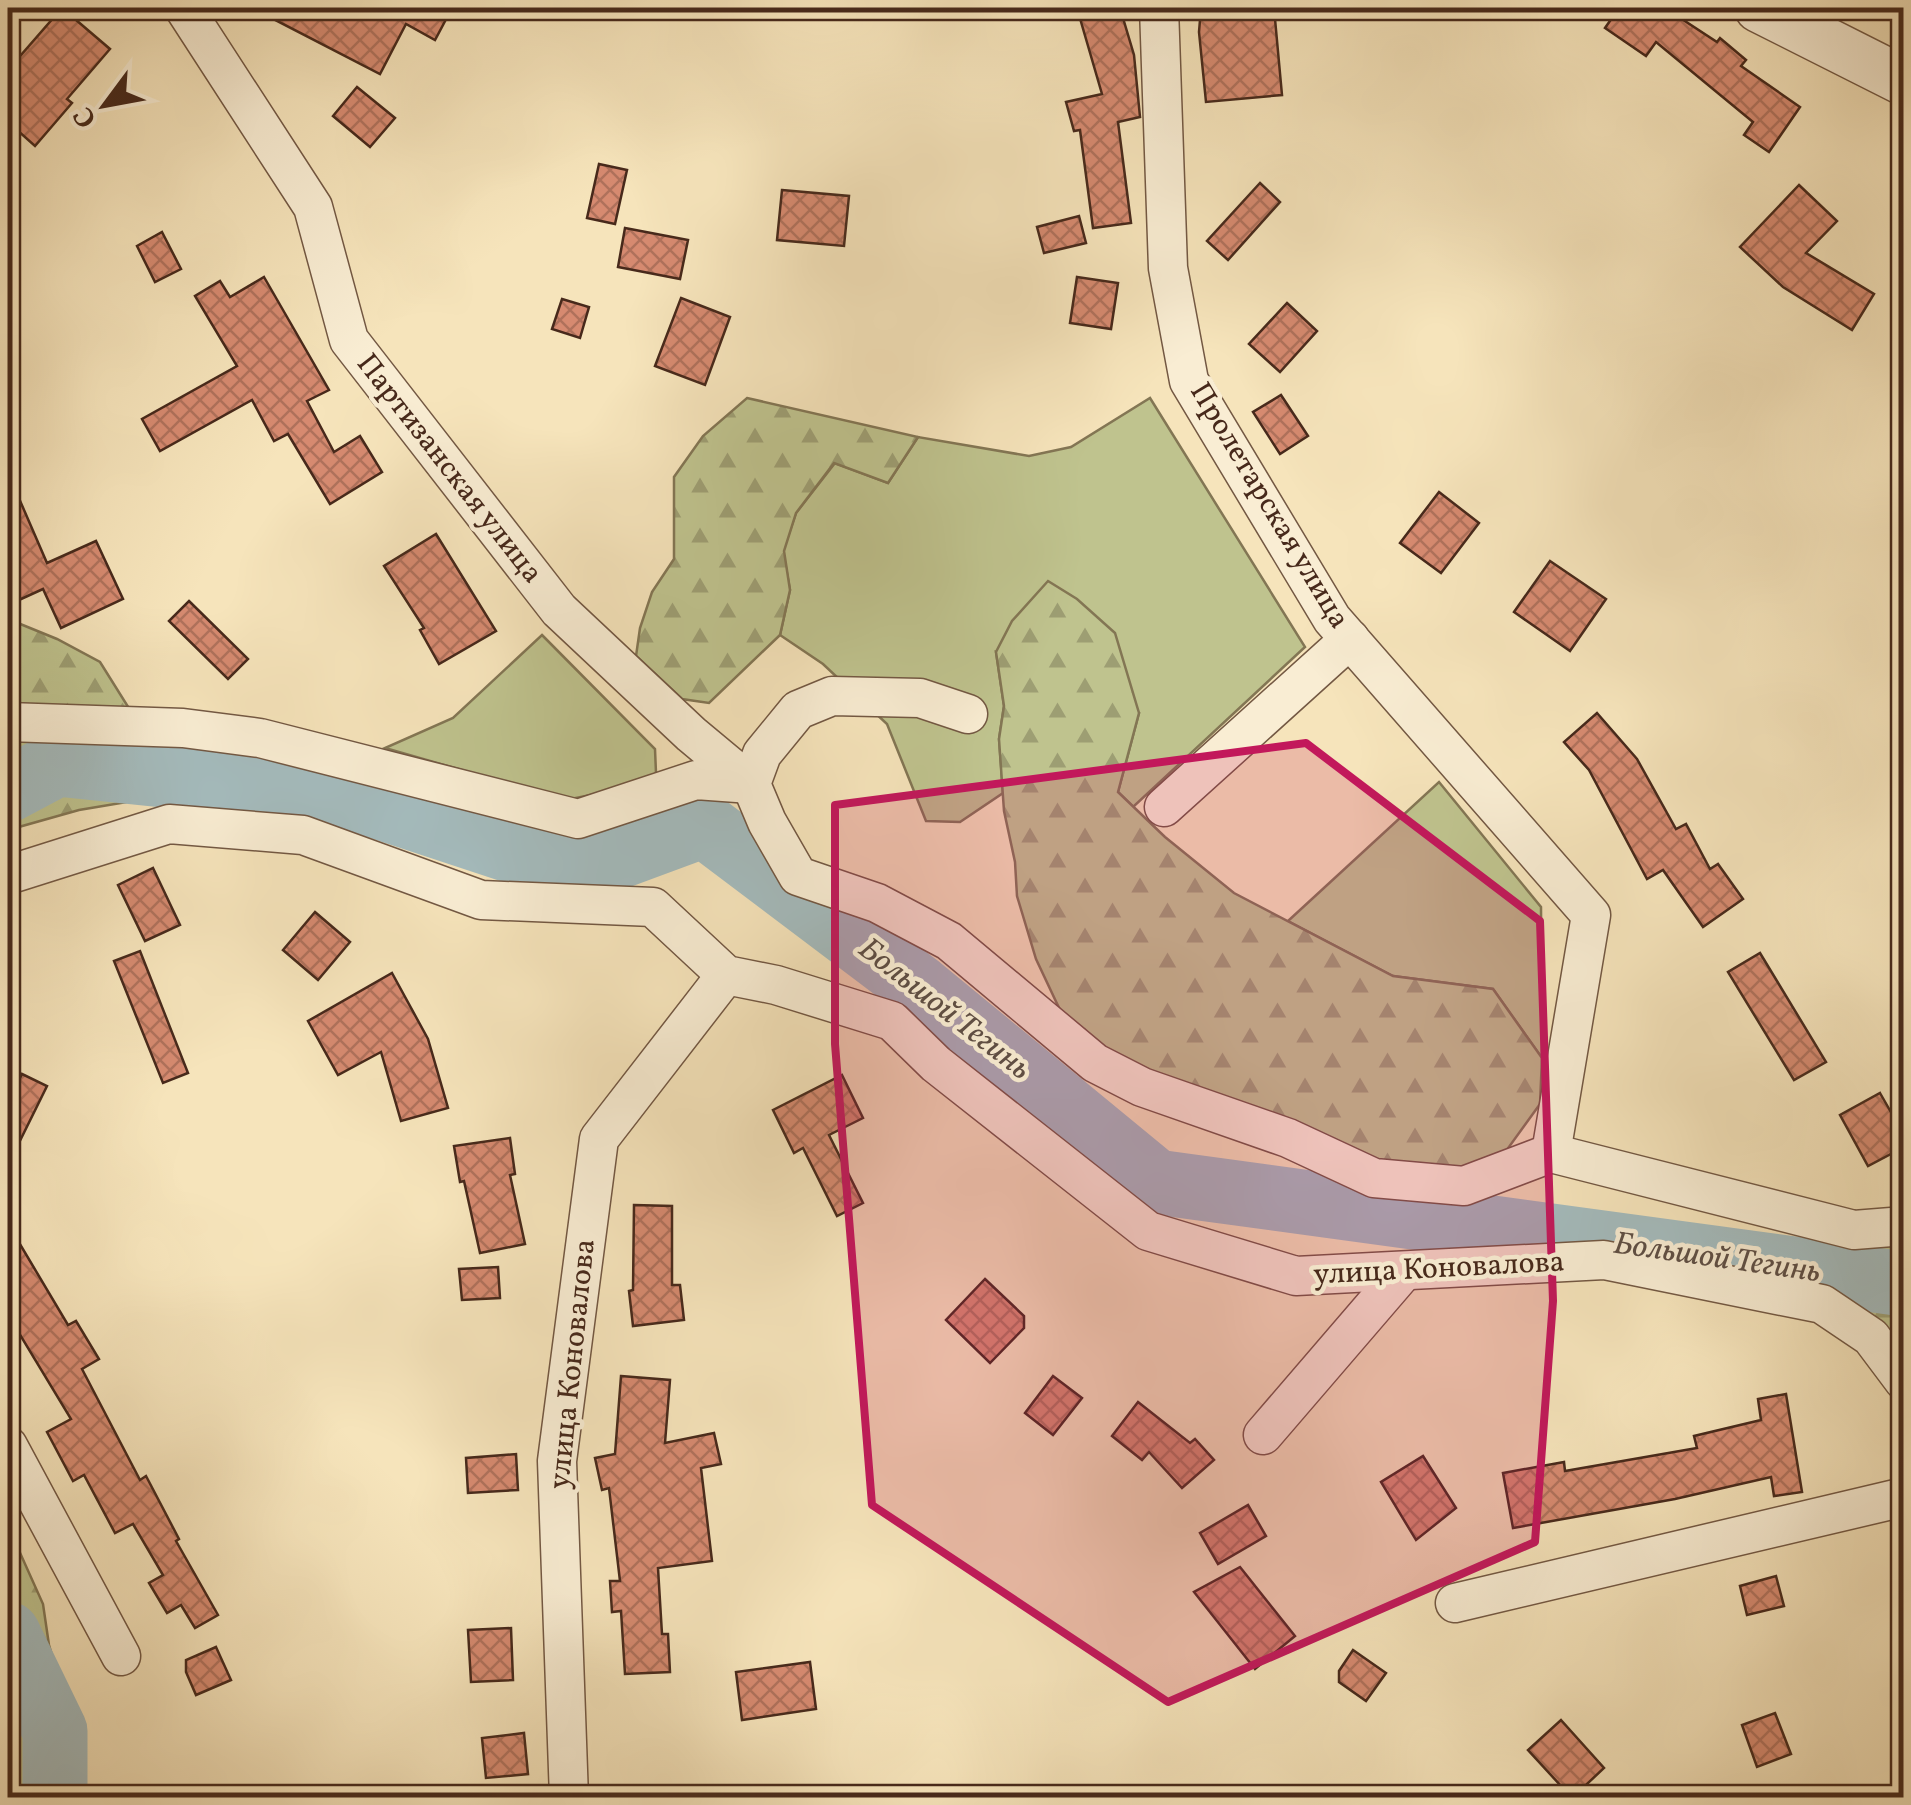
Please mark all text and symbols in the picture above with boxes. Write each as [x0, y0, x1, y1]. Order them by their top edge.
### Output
north arrow [55, 55, 155, 155]
text: С [65, 99, 107, 135]
street label: Партизанская улица [346, 345, 552, 593]
street label: Пролетарская улица [1179, 375, 1359, 637]
water label: Большой Тегинь [849, 929, 1039, 1091]
water label: Большой Тегинь [1611, 1223, 1823, 1295]
street label: улица Коновалова [539, 1237, 607, 1491]
street label: улица Коновалова [1312, 1241, 1566, 1297]

